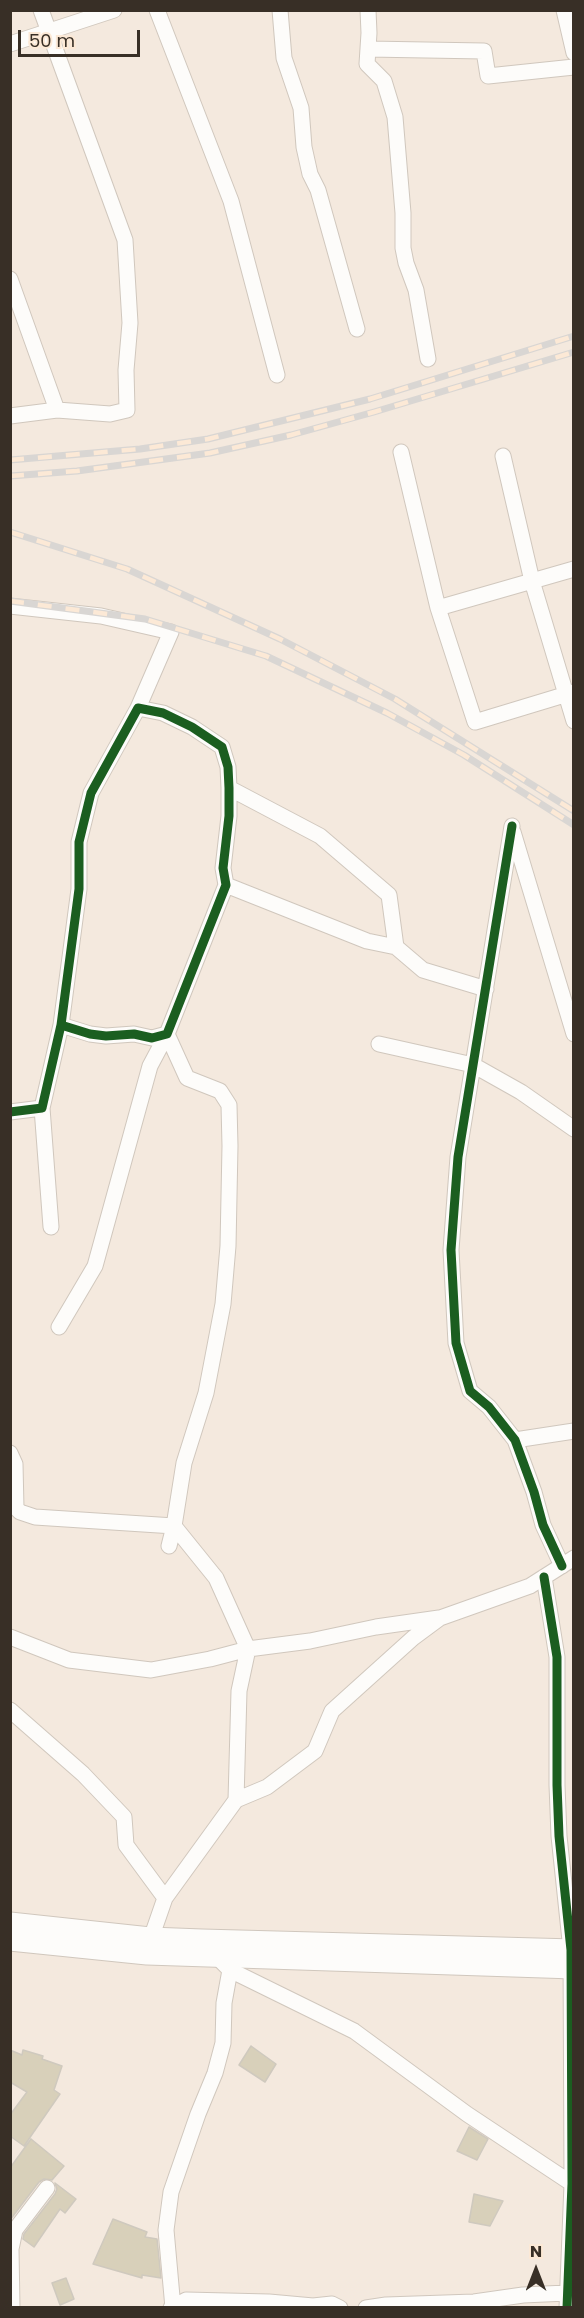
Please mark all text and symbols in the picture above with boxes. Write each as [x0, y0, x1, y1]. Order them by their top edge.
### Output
scale bar [21, 18, 142, 56]
text: 50 m [29, 28, 75, 53]
north arrow [506, 2240, 566, 2300]
text: N [530, 2240, 542, 2263]

